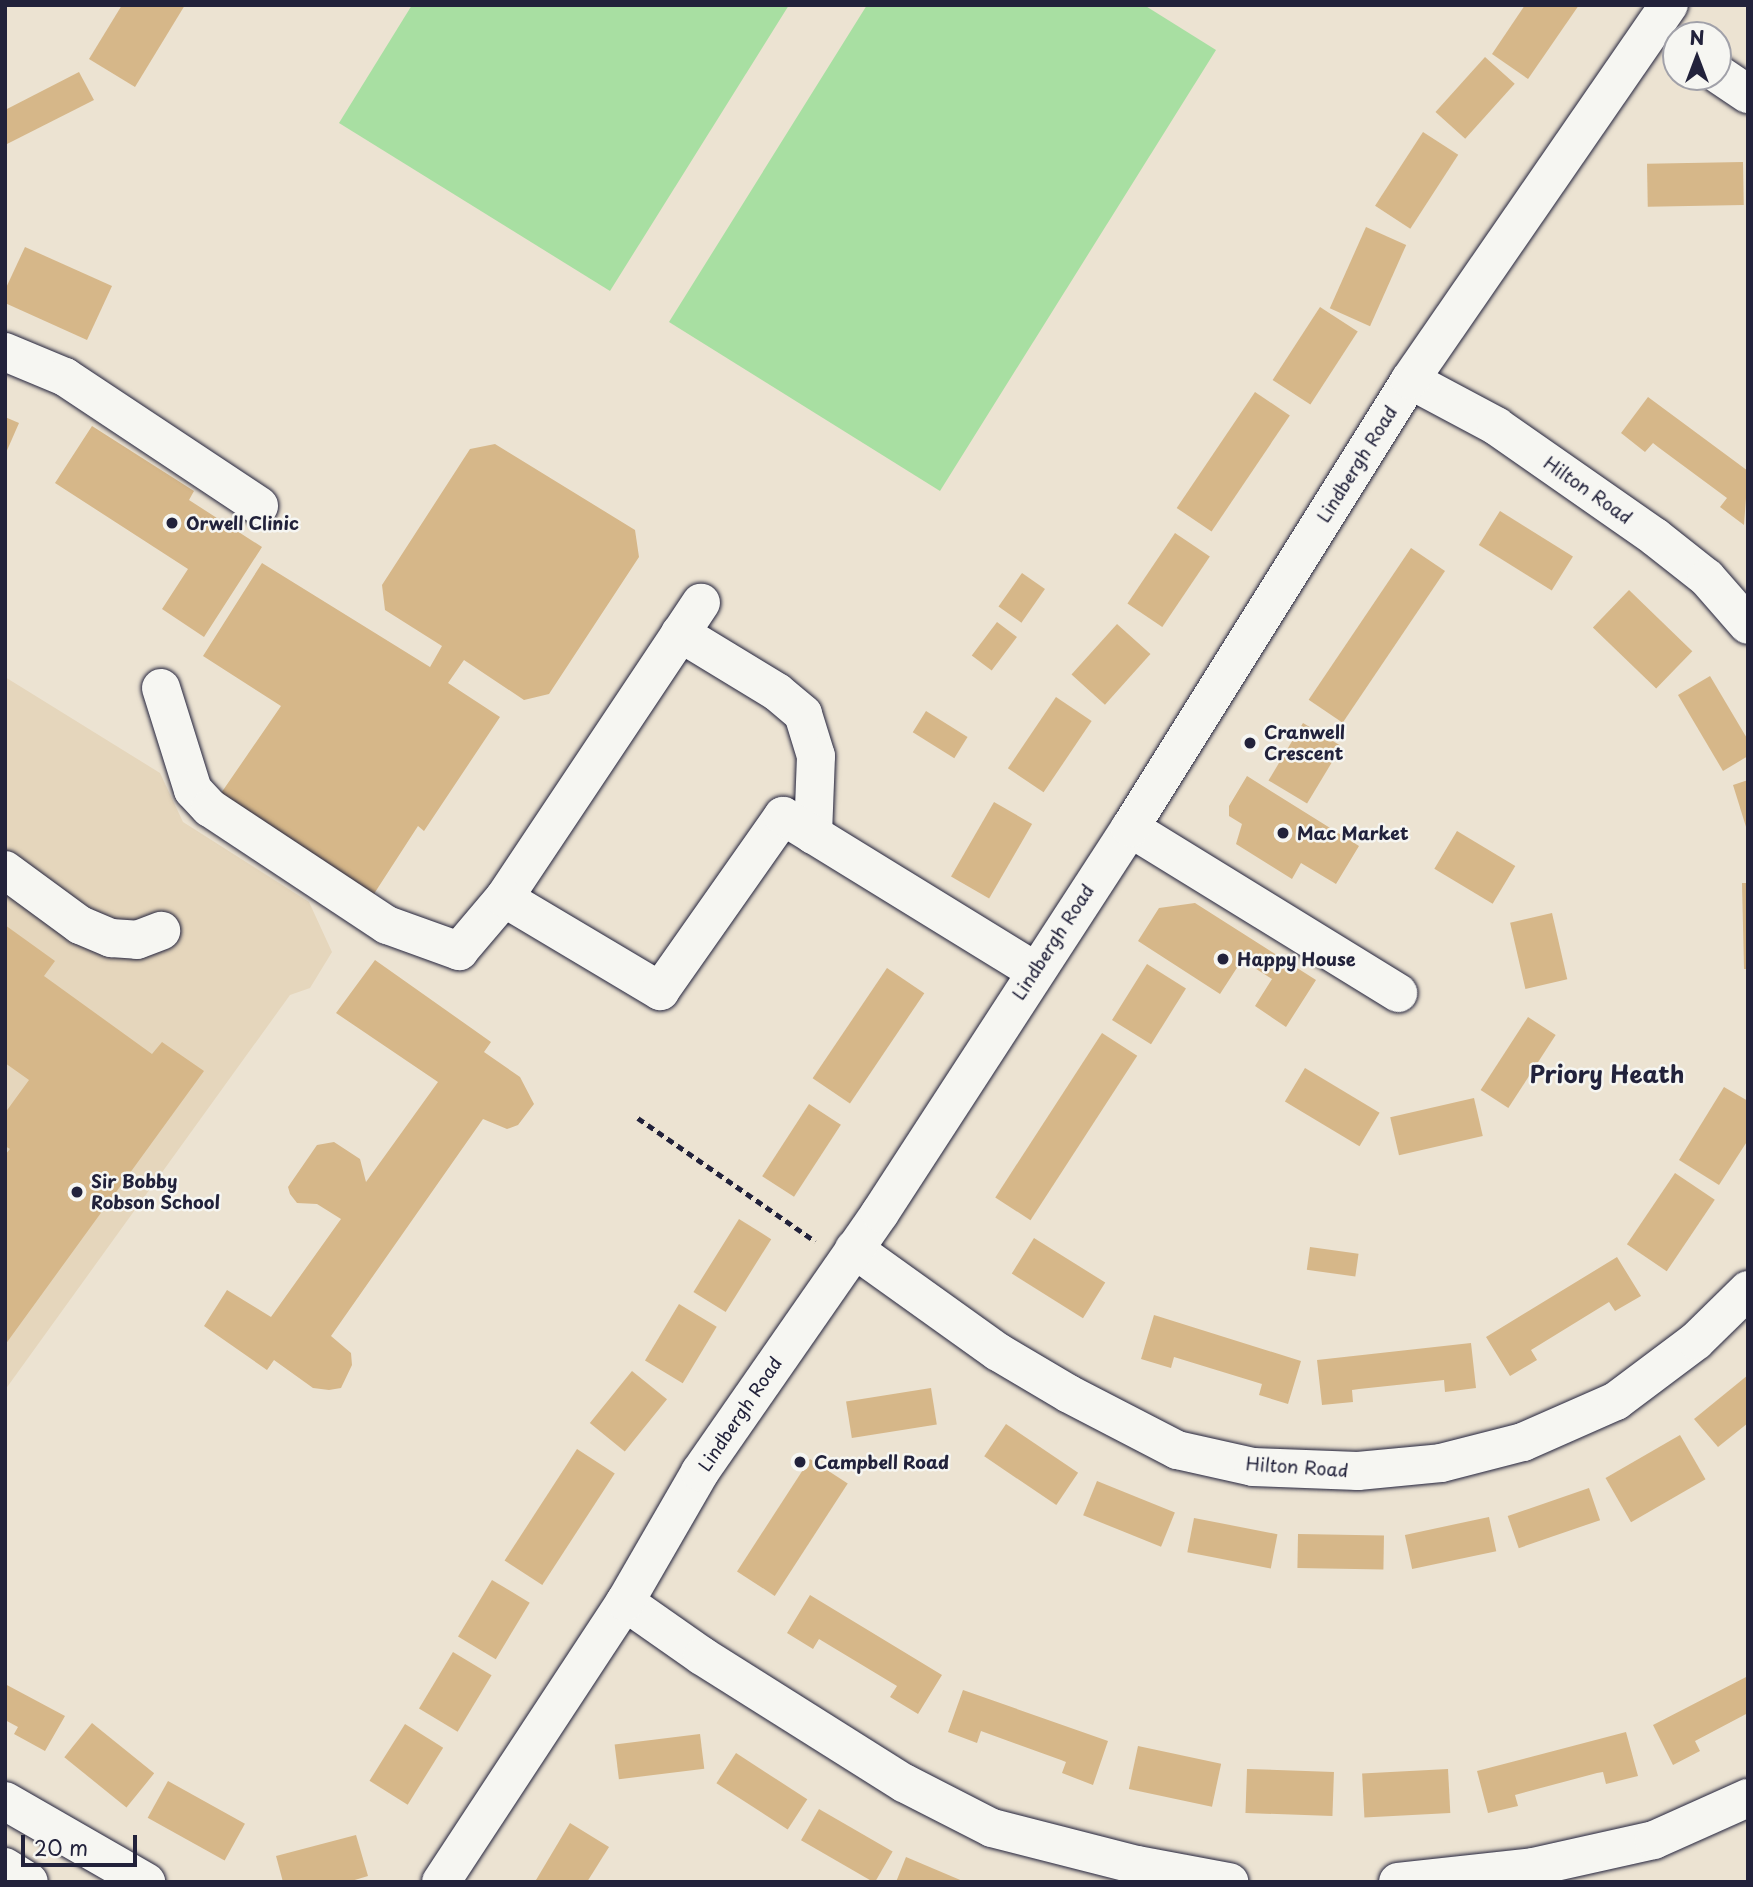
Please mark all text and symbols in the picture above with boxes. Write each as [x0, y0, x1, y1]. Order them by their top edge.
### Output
north arrow [1662, 21, 1732, 91]
text: N [1689, 23, 1705, 51]
street label: Lindbergh Road [1313, 402, 1401, 526]
street label: Hilton Road [1540, 452, 1636, 528]
place label: Orwell Clinic [186, 512, 300, 534]
marker: Orwell Clinic [164, 515, 180, 531]
place label: Cranwell Crescent [1264, 722, 1345, 764]
marker: Cranwell Crescent [1242, 735, 1258, 751]
place label: Mac Market [1297, 822, 1409, 844]
marker: Mac Market [1275, 825, 1291, 841]
street label: Lindbergh Road [1008, 880, 1098, 1004]
place label: Happy House [1237, 948, 1357, 970]
marker: Happy House [1215, 951, 1231, 967]
district label: Priory Heath [1530, 1060, 1684, 1088]
place label: Sir Bobby Robson School [91, 1171, 220, 1214]
marker: Sir Bobby Robson School [69, 1184, 85, 1200]
street label: Lindbergh Road [694, 1353, 786, 1475]
place label: Campbell Road [814, 1451, 950, 1473]
street label: Hilton Road [1246, 1453, 1348, 1481]
marker: Campbell Road [792, 1454, 808, 1470]
scale bar [24, 1820, 140, 1864]
text: 20 m [34, 1831, 88, 1863]

